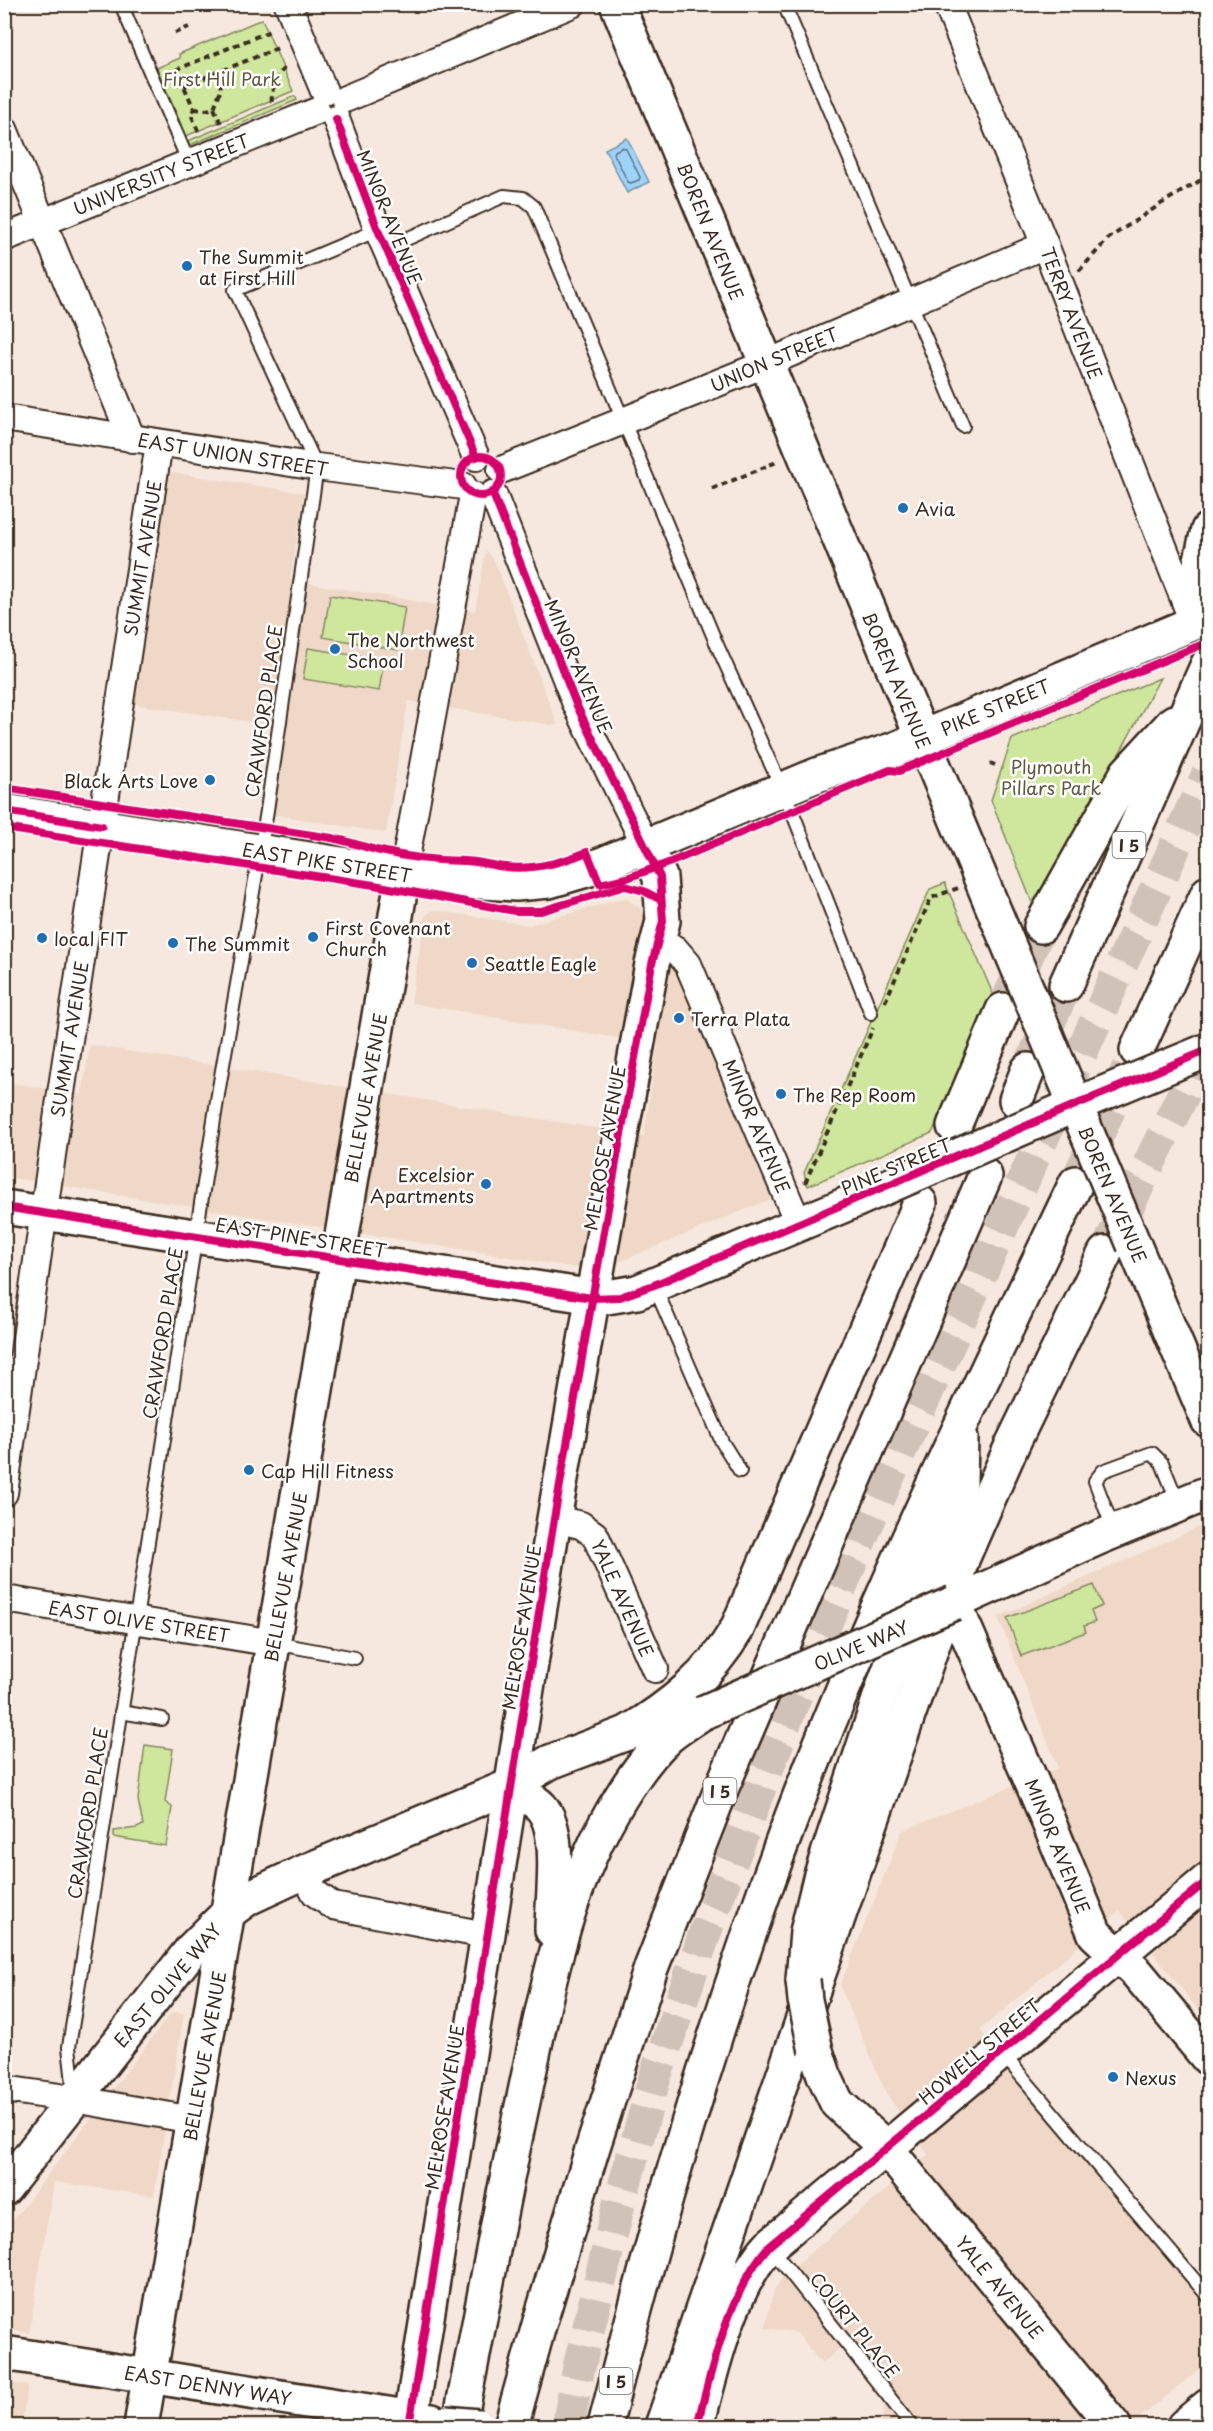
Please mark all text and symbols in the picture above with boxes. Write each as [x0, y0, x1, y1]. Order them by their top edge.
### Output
park label: First Hill Park [163, 65, 281, 92]
street label: UNIVERSITY STREET [69, 126, 254, 222]
street label: MINOR AVENUE [351, 145, 429, 289]
street label: BOREN AVENUE [671, 158, 751, 304]
place label: The Summit at First Hill [199, 243, 304, 291]
street label: TERRY AVENUE [1034, 243, 1110, 383]
marker: The Summit at First Hill [180, 259, 194, 273]
street label: UNION STREET [706, 320, 843, 398]
street label: EAST UNION STREET [136, 426, 331, 482]
street label: SUMMIT AVENUE [116, 478, 168, 638]
place label: Avia [915, 495, 956, 522]
marker: Avia [896, 501, 910, 515]
street label: MINOR AVENUE [539, 595, 619, 737]
street label: BOREN AVENUE [856, 607, 938, 753]
street label: CRAWFORD PLACE [238, 623, 288, 799]
place label: The Northwest School [347, 626, 475, 674]
marker: The Northwest School [328, 642, 342, 656]
street label: PIKE STREET [936, 672, 1054, 742]
park label: Plymouth Pillars Park [1001, 753, 1101, 801]
place label: Black Arts Love [64, 767, 198, 794]
marker: Black Arts Love [203, 773, 217, 787]
road number: I 5 [1112, 832, 1146, 858]
street label: EAST PIKE STREET [240, 835, 414, 889]
place label: First Covenant Church [325, 914, 450, 962]
place label: local FIT [54, 925, 128, 952]
place label: The Summit [185, 930, 290, 957]
marker: First Covenant Church [306, 930, 320, 944]
marker: local FIT [35, 931, 49, 945]
marker: The Summit [166, 936, 180, 950]
place label: Seattle Eagle [484, 950, 597, 977]
marker: Seattle Eagle [465, 956, 479, 970]
street label: SUMMIT AVENUE [43, 959, 95, 1119]
place label: Terra Plata [691, 1005, 791, 1032]
street label: BELLEVUE AVENUE [337, 1011, 393, 1185]
marker: Terra Plata [672, 1011, 686, 1025]
street label: MINOR AVENUE [717, 1055, 797, 1197]
street label: MELROSE AVENUE [576, 1063, 632, 1233]
place label: The Rep Room [793, 1081, 916, 1108]
marker: The Rep Room [774, 1087, 788, 1101]
street label: BOREN AVENUE [1072, 1121, 1154, 1267]
street label: PINE STREET [837, 1130, 956, 1201]
place label: Excelsior Apartments [370, 1161, 475, 1209]
marker: Excelsior Apartments [479, 1177, 493, 1191]
street label: EAST PINE STREET [213, 1210, 389, 1264]
street label: CRAWFORD PLACE [135, 1245, 189, 1421]
place label: Cap Hill Fitness [261, 1457, 394, 1484]
marker: Cap Hill Fitness [242, 1463, 256, 1477]
street label: BELLEVUE AVENUE [257, 1490, 313, 1664]
street label: YALE AVENUE [585, 1535, 661, 1661]
street label: MELROSE AVENUE [495, 1542, 547, 1712]
street label: EAST OLIVE STREET [47, 1593, 231, 1649]
street label: OLIVE WAY [809, 1613, 913, 1677]
street label: CRAWFORD PLACE [60, 1725, 114, 1901]
street label: MINOR AVENUE [1019, 1774, 1097, 1918]
road number: I 5 [704, 1778, 736, 1804]
street label: EAST OLIVE WAY [107, 1917, 227, 2053]
street label: BELLEVUE AVENUE [176, 1969, 232, 2143]
street label: HOWELL STREET [912, 1991, 1046, 2110]
street label: MELROSE AVENUE [418, 2022, 470, 2192]
place label: Nexus [1125, 2064, 1176, 2091]
marker: Nexus [1106, 2070, 1120, 2084]
street label: YALE AVENUE [950, 2230, 1050, 2344]
street label: COURT PLACE [804, 2266, 906, 2384]
street label: EAST DENNY WAY [122, 2358, 294, 2412]
road number: I 5 [600, 2368, 632, 2394]

